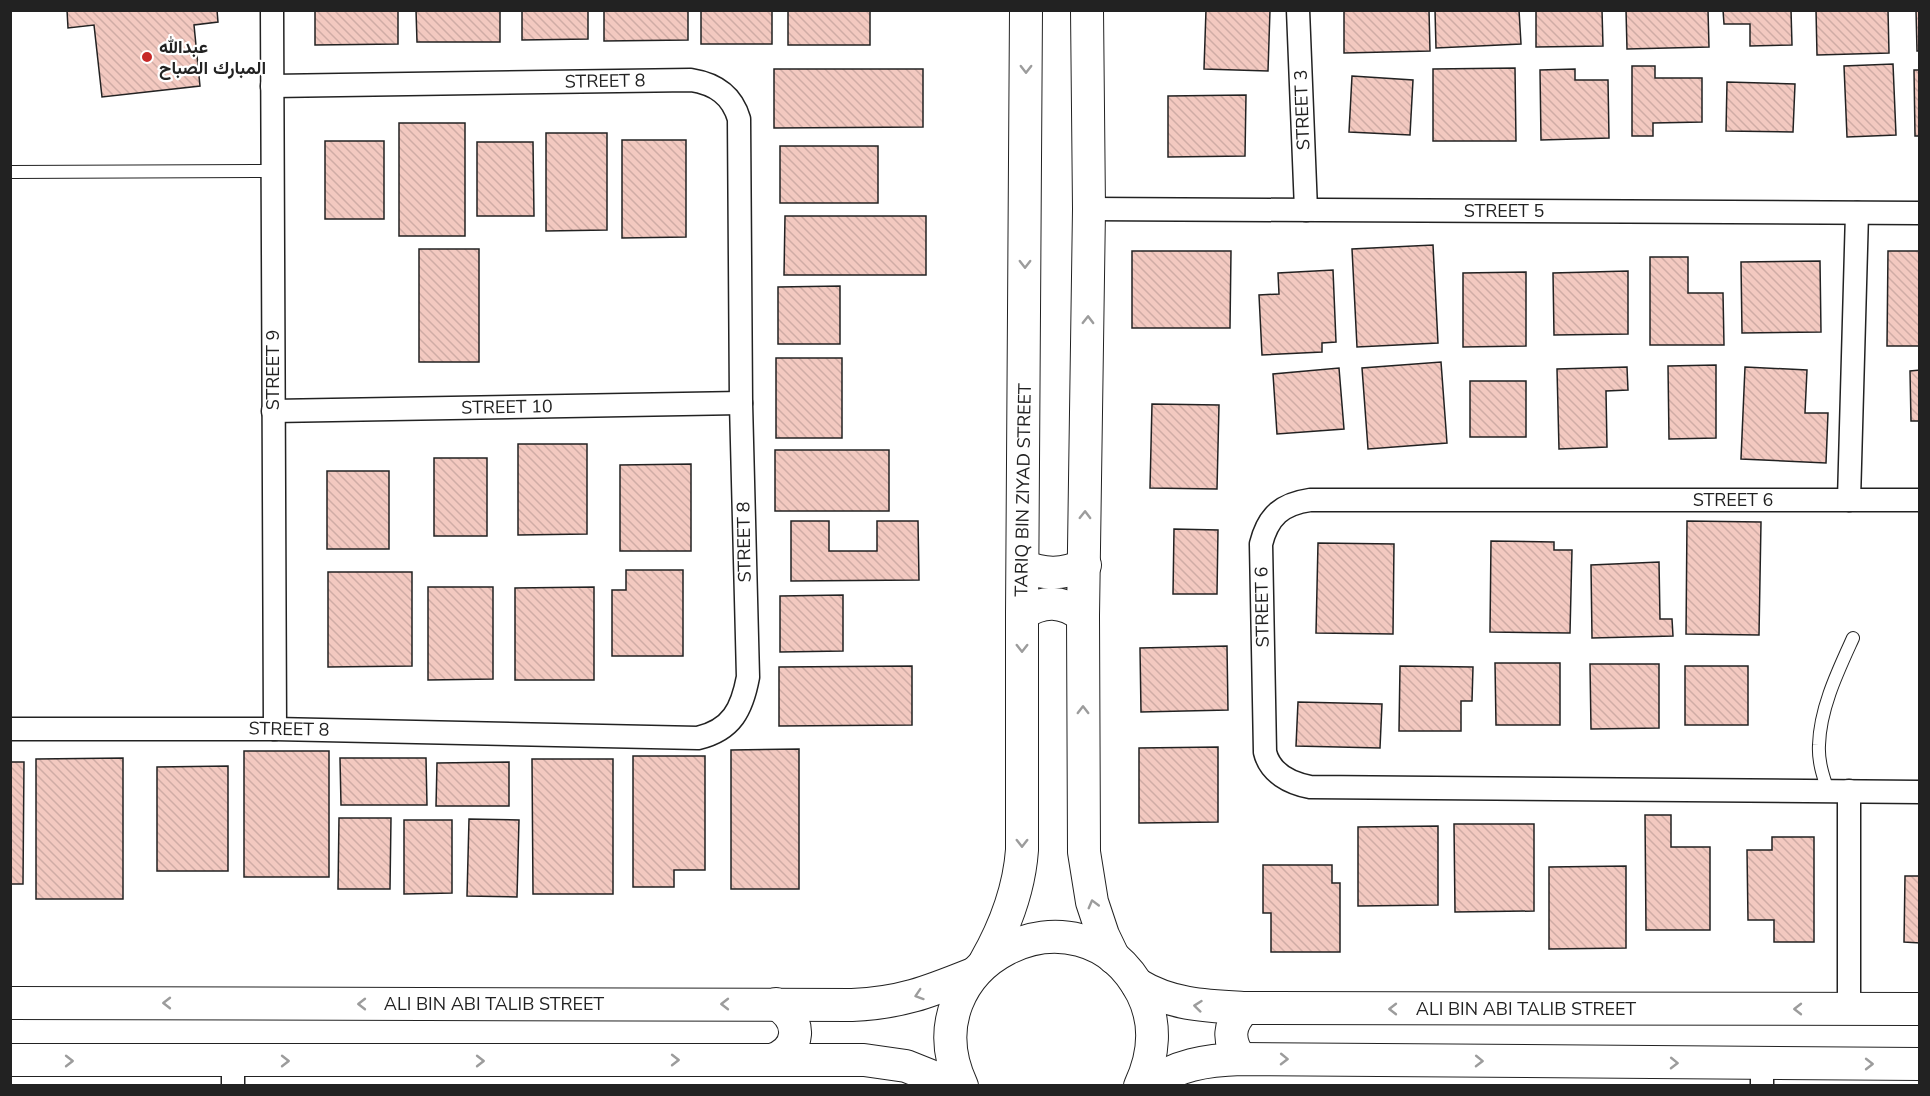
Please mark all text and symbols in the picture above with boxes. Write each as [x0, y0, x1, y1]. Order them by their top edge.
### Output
place label: عبدالله المبارك الصباح [159, 35, 266, 80]
marker: عبدالله المبارك الصباح [140, 50, 154, 64]
one-way arrow [1020, 64, 1032, 73]
street label: STREET 8 [564, 68, 646, 94]
street label: STREET 3 [1289, 69, 1315, 151]
street label: STREET 5 [1464, 199, 1544, 223]
one-way arrow [1019, 259, 1031, 268]
one-way arrow [1081, 315, 1094, 324]
street label: STREET 9 [261, 330, 285, 410]
street label: TARIQ BIN ZIYAD STREET [1009, 383, 1037, 597]
street label: STREET 10 [461, 394, 553, 420]
street label: STREET 6 [1693, 488, 1773, 512]
street label: STREET 8 [731, 501, 757, 583]
one-way arrow [1079, 510, 1091, 519]
street label: STREET 6 [1249, 566, 1275, 648]
one-way arrow [1016, 643, 1028, 652]
one-way arrow [1077, 705, 1089, 714]
street label: STREET 8 [248, 716, 330, 742]
one-way arrow [1016, 838, 1028, 847]
one-way arrow [1087, 899, 1100, 909]
one-way arrow [914, 988, 925, 1000]
street label: ALI BIN ABI TALIB STREET [384, 992, 604, 1016]
one-way arrow [162, 997, 171, 1009]
street label: ALI BIN ABI TALIB STREET [1416, 997, 1636, 1021]
one-way arrow [357, 998, 366, 1010]
one-way arrow [720, 998, 729, 1010]
one-way arrow [1194, 1000, 1203, 1012]
one-way arrow [1389, 1003, 1398, 1015]
one-way arrow [1794, 1003, 1803, 1015]
one-way arrow [1280, 1053, 1289, 1066]
one-way arrow [670, 1054, 679, 1066]
one-way arrow [64, 1055, 73, 1067]
one-way arrow [280, 1055, 289, 1067]
one-way arrow [475, 1055, 484, 1067]
one-way arrow [1475, 1055, 1484, 1067]
one-way arrow [1670, 1057, 1679, 1069]
one-way arrow [1865, 1058, 1874, 1070]

